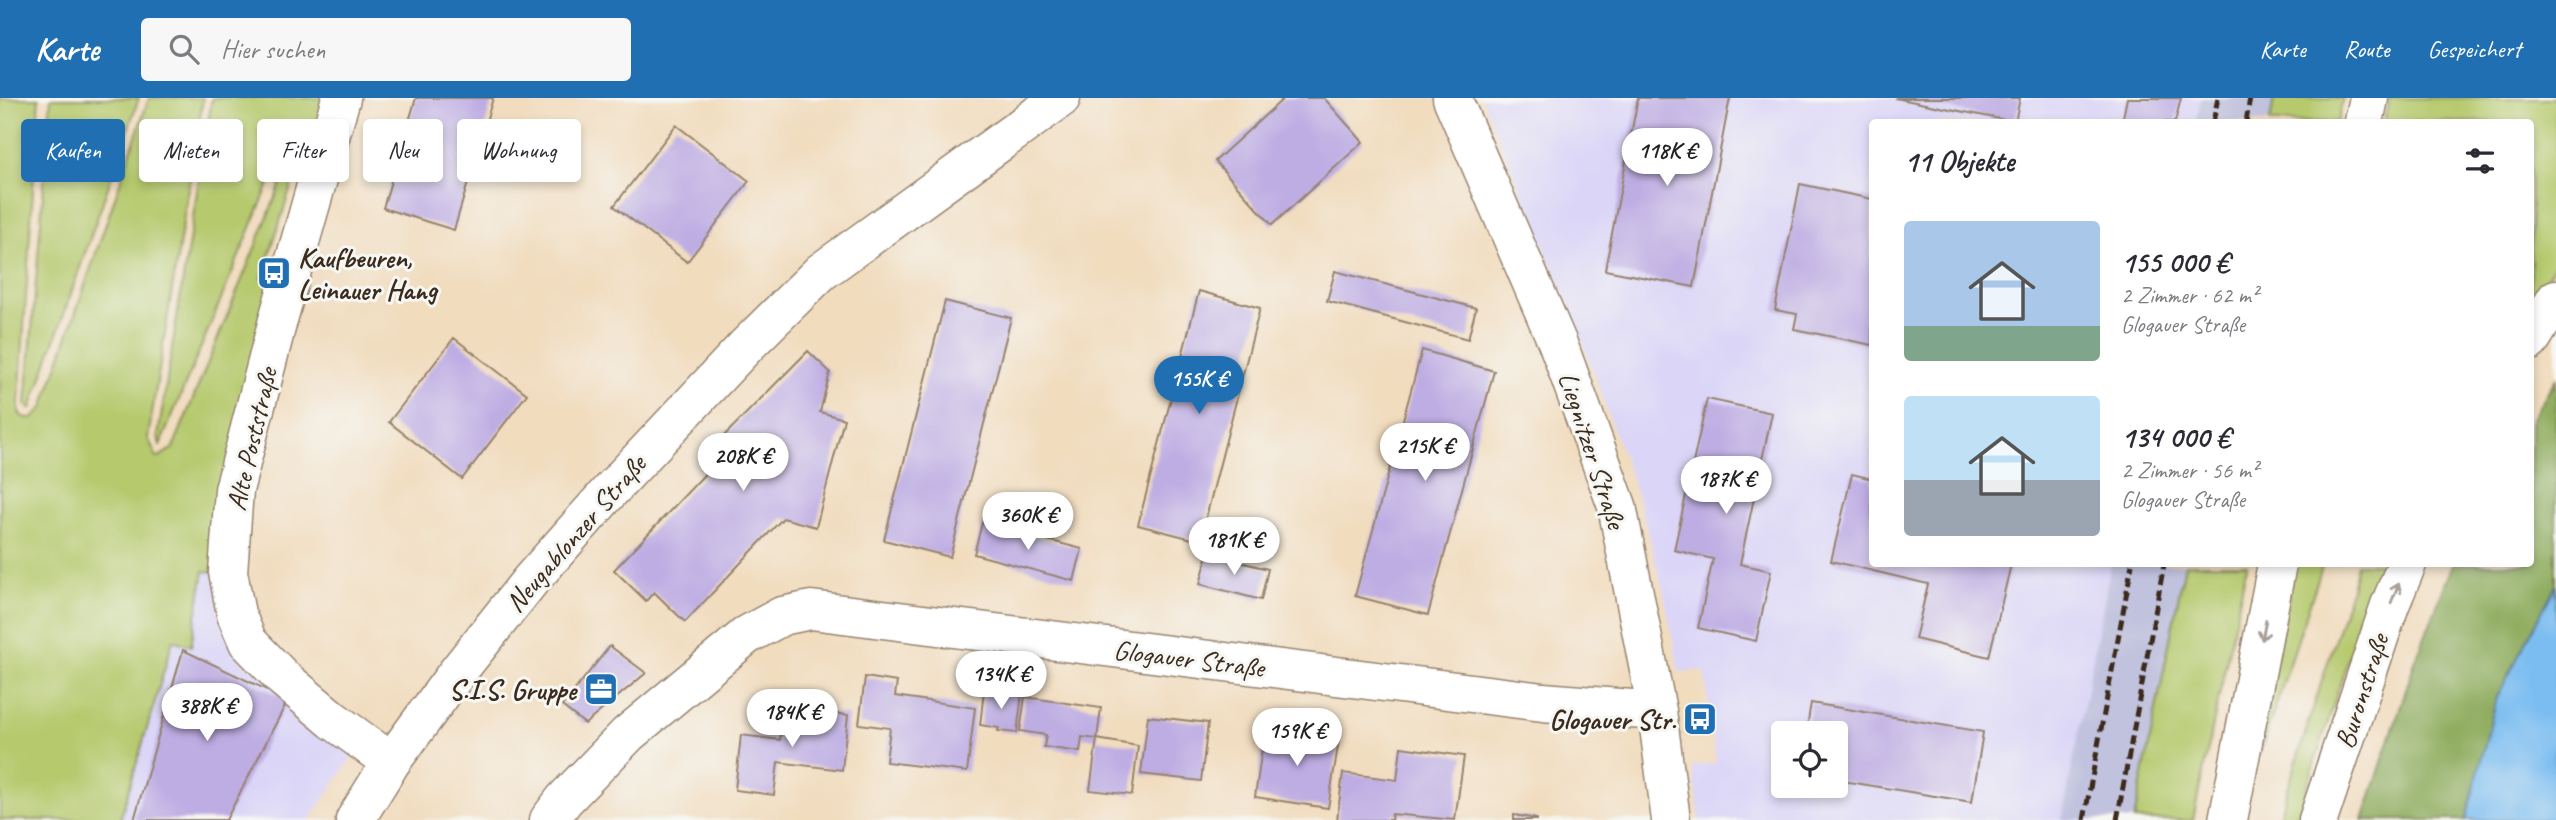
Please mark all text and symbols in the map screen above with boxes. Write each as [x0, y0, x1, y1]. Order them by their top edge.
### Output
search box [141, 18, 631, 81]
text: Karte [35, 28, 99, 70]
icon: search [165, 30, 203, 68]
text: Hier suchen [221, 33, 325, 66]
text: Karte [2260, 34, 2306, 64]
text: Route [2344, 34, 2389, 64]
text: Gespeichert [2427, 34, 2521, 64]
chip: Kaufen [21, 119, 125, 182]
chip: Mieten [139, 119, 243, 182]
chip: Filter [257, 119, 349, 182]
chip: Neu [363, 119, 443, 182]
chip: Wohnung [457, 119, 581, 182]
pin: 118K € [1610, 129, 1724, 188]
text: 118K € [1638, 136, 1696, 165]
text: 11 Objekte [1904, 142, 2014, 180]
icon: filters [2461, 142, 2499, 180]
place label: Kaufbeuren, Leinauer Hang [298, 240, 439, 307]
text: 155 000 € [2121, 243, 2229, 281]
icon: home [1960, 249, 2044, 333]
bus stop icon: Kaufbeuren, Leinauer Hang [255, 254, 293, 292]
text: 2 Zimmer · 62 m² [2121, 281, 2258, 310]
text: Glogauer Straße [2121, 310, 2245, 339]
pin: 155K € [1142, 356, 1256, 416]
street label: Alte Poststraße [218, 362, 285, 514]
text: 155K € [1170, 364, 1228, 393]
street label: Liegnitzer Straße [1551, 367, 1635, 535]
text: 134 000 € [2121, 418, 2230, 456]
pin: 215K € [1368, 424, 1482, 483]
icon: home [1960, 424, 2044, 508]
text: 215K € [1396, 431, 1454, 460]
pin: 208K € [686, 434, 800, 493]
text: 208K € [714, 441, 772, 470]
street label: Neugablonzer Straße [497, 446, 655, 619]
pin: 187K € [1669, 456, 1783, 516]
text: 2 Zimmer · 56 m² [2121, 456, 2258, 485]
text: 187K € [1697, 464, 1755, 493]
text: Glogauer Straße [2121, 485, 2245, 514]
pin: 360K € [971, 492, 1085, 552]
text: 360K € [998, 500, 1058, 529]
pin: 181K € [1177, 518, 1291, 577]
text: 181K € [1205, 525, 1263, 554]
one-way arrow [2389, 583, 2402, 604]
one-way arrow [2257, 618, 2271, 641]
street label: Buronstraße [2327, 628, 2397, 753]
street label: Glogauer Straße [1112, 632, 1268, 685]
pin: 134K € [944, 652, 1058, 711]
text: 134K € [972, 659, 1030, 688]
office icon: S.I.S. Gruppe [582, 670, 620, 708]
place label: S.I.S. Gruppe [449, 672, 579, 707]
pin: 388K € [150, 684, 264, 743]
pin: 184K € [735, 690, 849, 749]
text: 388K € [178, 691, 236, 720]
text: 184K € [763, 697, 821, 726]
bus stop icon: Glogauer Str. [1681, 700, 1719, 738]
place label: Glogauer Str. [1549, 702, 1676, 737]
pin: 159K € [1240, 708, 1354, 768]
text: 159K € [1268, 716, 1326, 745]
map controls [1771, 721, 1848, 798]
button: locate [1771, 721, 1848, 798]

